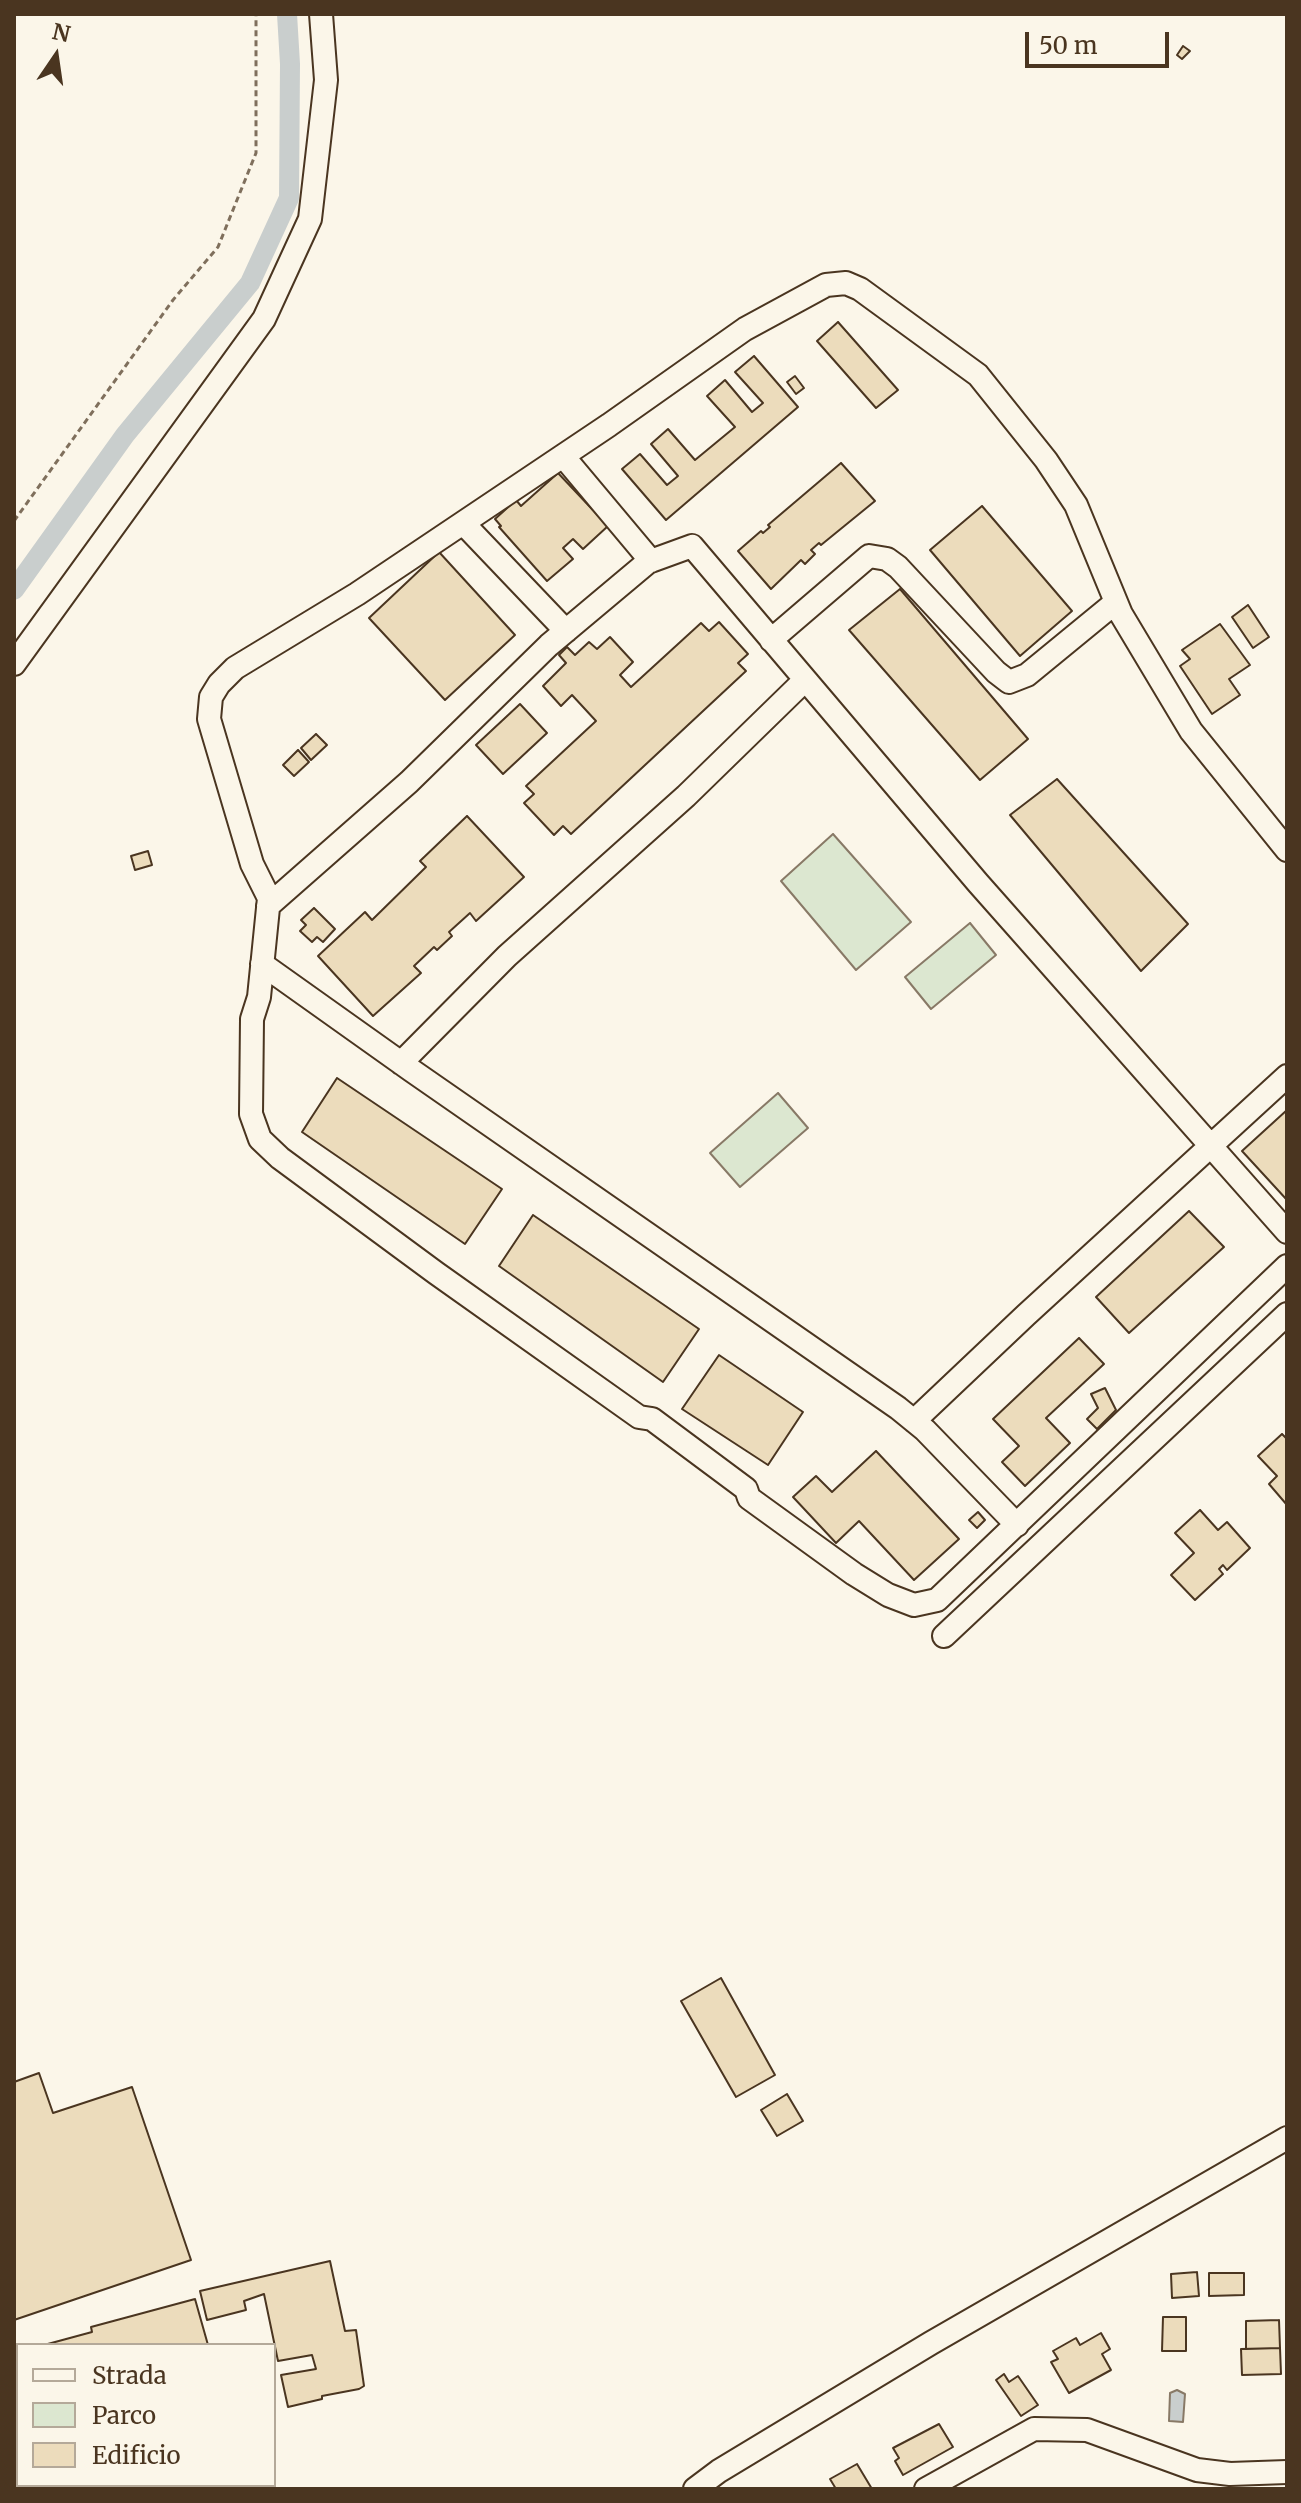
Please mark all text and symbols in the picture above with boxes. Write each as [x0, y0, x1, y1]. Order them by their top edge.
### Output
north arrow [16, 16, 96, 96]
scale bar [1029, 16, 1173, 66]
text: N [50, 17, 73, 48]
text: 50 m [1039, 30, 1098, 61]
legend [16, 2343, 276, 2487]
text: Strada [92, 2360, 167, 2391]
text: Parco [92, 2400, 156, 2431]
text: Edificio [92, 2440, 180, 2471]

